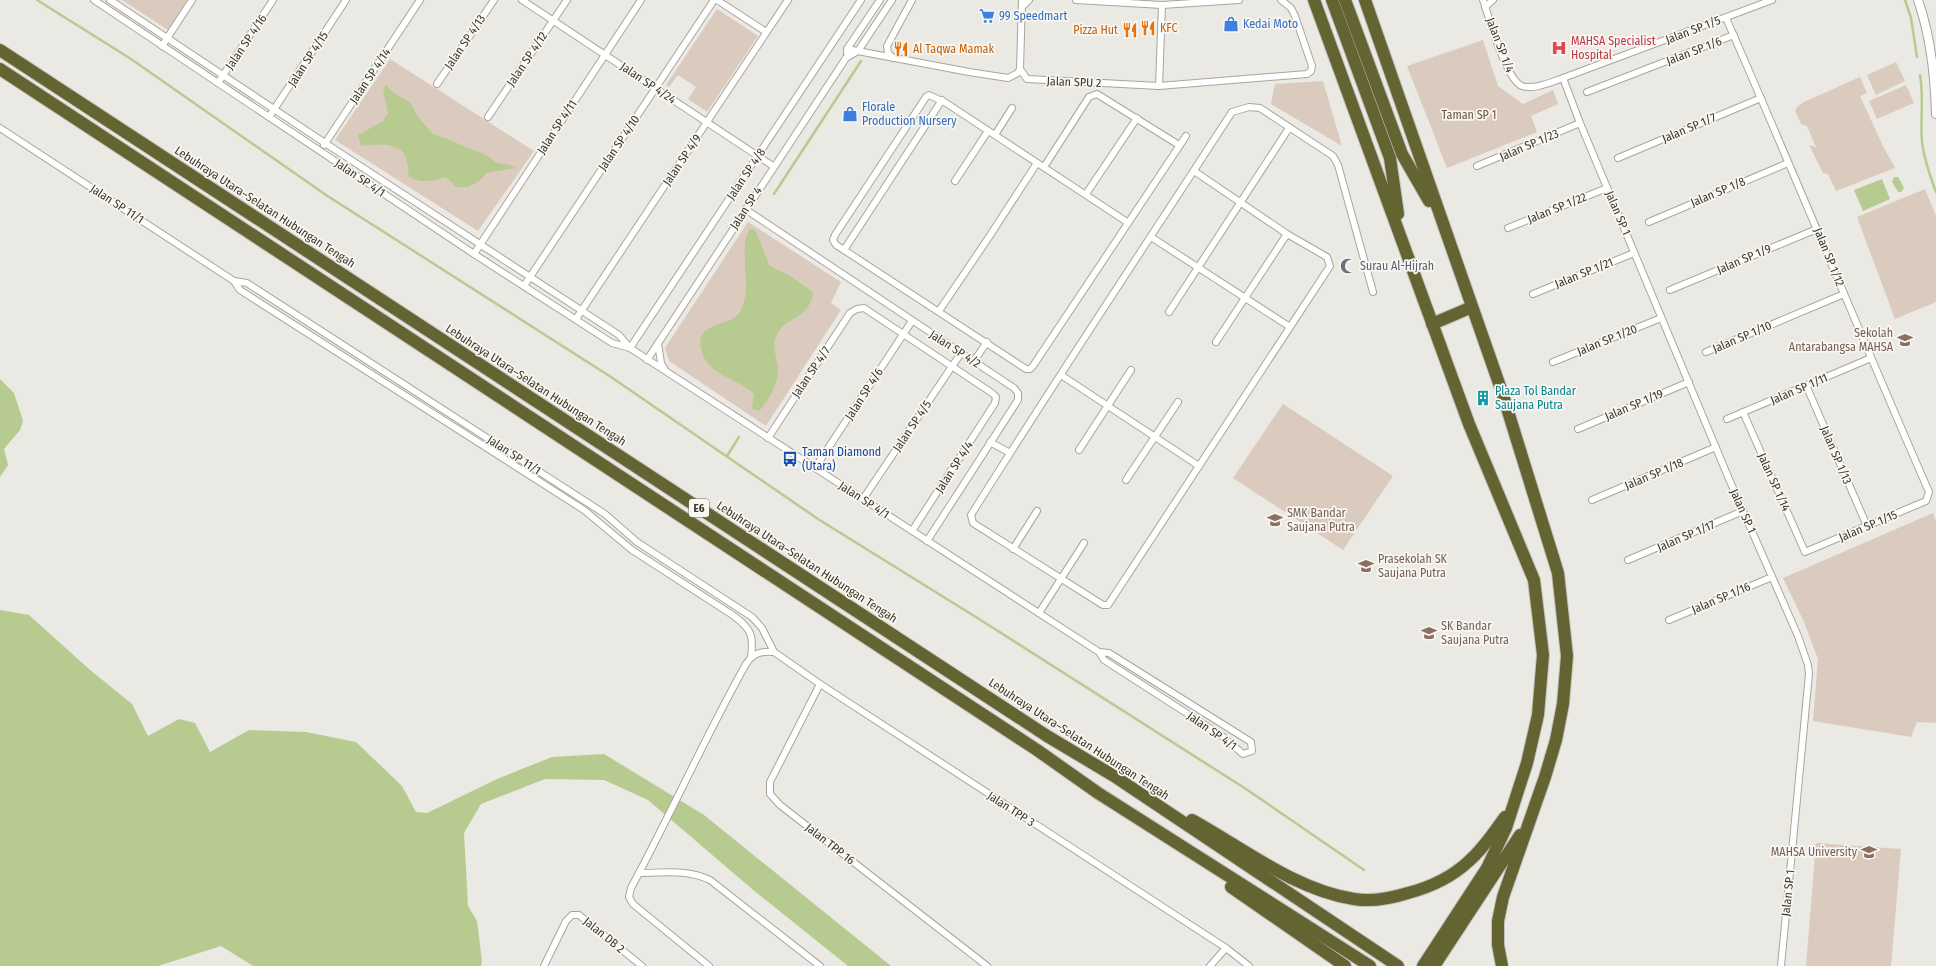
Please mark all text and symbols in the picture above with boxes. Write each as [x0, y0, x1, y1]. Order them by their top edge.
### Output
supermarket icon: 99 Speedmart [978, 7, 996, 25]
place label: 99 Speedmart [999, 9, 1067, 23]
street label: Jalan SP 4/16 [222, 12, 270, 72]
street label: Jalan SP 4/13 [442, 12, 488, 72]
street label: Jalan SP 1/5 [1664, 13, 1723, 47]
shop icon: Kedai Moto [1222, 15, 1240, 33]
street label: Jalan SP 1/4 [1483, 16, 1517, 75]
place label: Kedai Moto [1243, 17, 1298, 31]
restaurant icon: KFC [1139, 19, 1157, 37]
restaurant icon: Pizza Hut [1121, 21, 1139, 39]
place label: KFC [1160, 21, 1178, 35]
place label: Pizza Hut [1073, 23, 1118, 37]
street label: Jalan SP 4/15 [285, 28, 331, 89]
street label: Jalan SP 4/12 [504, 29, 550, 89]
place label: MAHSA Specialist Hospital [1571, 34, 1656, 62]
street label: Jalan SP 1/6 [1664, 34, 1724, 68]
hospital icon: MAHSA Specialist Hospital [1550, 39, 1568, 57]
restaurant icon: Al Taqwa Mamak [892, 40, 910, 58]
place label: Al Taqwa Mamak [913, 42, 994, 56]
street label: Jalan SP 4/14 [347, 46, 394, 106]
street label: Jalan SP 4/24 [618, 59, 679, 107]
street label: Jalan SPU 2 [1046, 74, 1102, 90]
street label: Jalan SP 4/11 [534, 97, 580, 157]
place label: Florale Production Nursery [862, 100, 957, 128]
shop icon: Florale Production Nursery [841, 105, 859, 123]
park label: Taman SP 1 [1442, 108, 1496, 122]
street label: Jalan SP 1/7 [1660, 110, 1718, 146]
street label: Jalan SP 4/10 [595, 113, 643, 173]
street label: Jalan SP 1/23 [1497, 126, 1561, 164]
street label: Jalan SP 4/9 [660, 132, 704, 188]
street label: Lebuhraya Utara–Selatan Hubungan Tengah [172, 143, 358, 271]
street label: Jalan SP 4/8 [724, 146, 768, 202]
street label: Jalan SP 4/1 [332, 156, 388, 200]
street label: Jalan SP 1/8 [1688, 174, 1748, 210]
street label: Jalan SP 11/1 [88, 182, 146, 226]
street label: Jalan SP 4 [727, 184, 765, 232]
street label: Jalan SP 1 [1602, 189, 1634, 237]
street label: Jalan SP 1/22 [1525, 190, 1589, 226]
street label: Jalan SP 1/12 [1811, 226, 1847, 288]
street label: Jalan SP 1/9 [1715, 241, 1774, 277]
street label: Jalan SP 1/21 [1553, 255, 1615, 291]
mosque icon: Surau Al-Hijrah [1339, 257, 1357, 275]
place label: Surau Al-Hijrah [1360, 259, 1434, 273]
street label: Jalan SP 1/10 [1710, 318, 1774, 356]
street label: Lebuhraya Utara–Selatan Hubungan Tengah [443, 321, 629, 449]
street label: Jalan SP 1/20 [1575, 322, 1639, 358]
place label: Sekolah Antarabangsa MAHSA [1789, 326, 1894, 354]
street label: Jalan SP 4/2 [927, 327, 983, 371]
school or university icon: Sekolah Antarabangsa MAHSA [1896, 331, 1914, 349]
street label: Jalan SP 4/7 [789, 344, 833, 400]
street label: Jalan SP 4/6 [842, 365, 886, 423]
street label: Jalan SP 1/11 [1768, 371, 1830, 407]
place label: Plaza Tol Bandar Saujana Putra [1495, 384, 1577, 412]
street label: Jalan SP 1/19 [1603, 386, 1666, 424]
building icon: Plaza Tol Bandar Saujana Putra [1474, 389, 1492, 407]
street label: Jalan SP 4/5 [890, 397, 934, 454]
street label: Jalan SP 1/13 [1817, 424, 1855, 486]
street label: Jalan SP 11/1 [485, 433, 543, 477]
street label: Jalan SP 4/4 [932, 438, 976, 495]
place label: Taman Diamond (Utara) [802, 445, 881, 473]
bus stop icon: Taman Diamond (Utara) [781, 450, 799, 468]
street label: Jalan SP 1/14 [1755, 451, 1793, 513]
street label: Jalan SP 1/18 [1623, 455, 1685, 493]
street label: Jalan SP 4/1 [836, 479, 892, 521]
street label: Jalan SP 1 [1727, 487, 1759, 535]
street label: Lebuhraya Utara–Selatan Hubungan Tengah [714, 498, 900, 626]
road number: E6 [689, 499, 709, 517]
place label: SMK Bandar Saujana Putra [1287, 506, 1355, 534]
street label: Jalan SP 1/15 [1837, 507, 1900, 545]
school or university icon: SMK Bandar Saujana Putra [1266, 511, 1284, 529]
street label: Jalan SP 1/17 [1655, 518, 1717, 554]
place label: Prasekolah SK Saujana Putra [1378, 552, 1448, 580]
school or university icon: Prasekolah SK Saujana Putra [1357, 557, 1375, 575]
street label: Jalan SP 1/16 [1690, 579, 1753, 617]
place label: SK Bandar Saujana Putra [1441, 619, 1509, 647]
school or university icon: SK Bandar Saujana Putra [1420, 624, 1438, 642]
street label: Lebuhraya Utara–Selatan Hubungan Tengah [986, 675, 1172, 803]
street label: Jalan SP 4/1 [1184, 709, 1240, 753]
street label: Jalan TPP 3 [985, 789, 1037, 829]
street label: Jalan TPP 16 [803, 820, 857, 868]
school or university icon: MAHSA University [1860, 843, 1878, 861]
place label: MAHSA University [1771, 845, 1858, 859]
street label: Jalan SP 1 [1779, 869, 1797, 917]
street label: Jalan DB 2 [581, 914, 627, 956]

